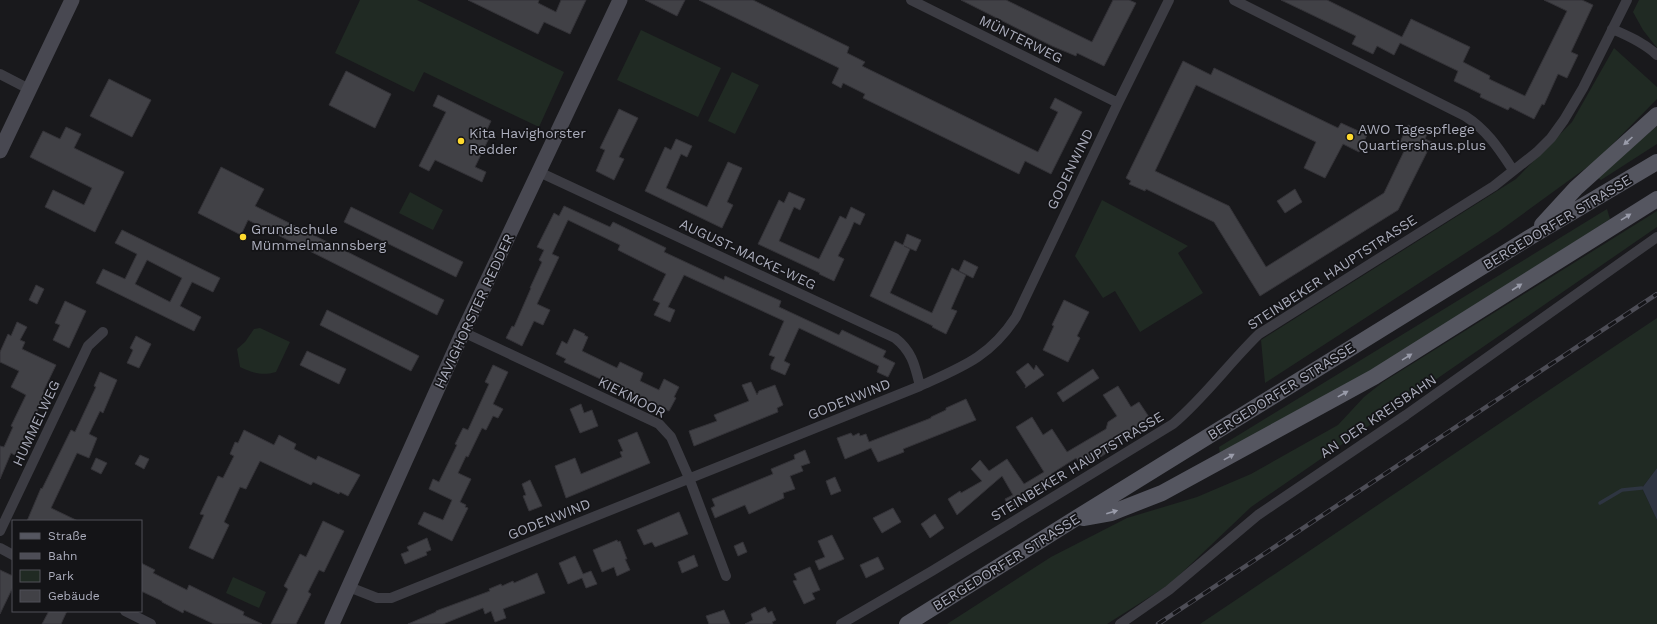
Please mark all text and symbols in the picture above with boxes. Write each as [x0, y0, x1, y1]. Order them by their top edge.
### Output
street label: MÜNTERWEG [977, 12, 1065, 66]
place label: AWO Tagespflege Quartiershaus.plus [1358, 121, 1486, 153]
place label: Kita Havighorster Redder [469, 125, 586, 157]
street label: GODENWIND [1044, 126, 1096, 212]
marker: AWO Tagespflege Quartiershaus.plus [1345, 132, 1355, 142]
marker: Kita Havighorster Redder [456, 136, 466, 146]
one-way arrow [1623, 136, 1633, 145]
street label: BERGEDORFER STRASSE [1480, 171, 1634, 273]
street label: STEINBEKER HAUPTSTRASSE [1244, 211, 1420, 333]
one-way arrow [1621, 213, 1631, 221]
street label: AUGUST-MACKE-WEG [677, 215, 819, 293]
place label: Grundschule Mümmelmannsberg [251, 221, 387, 253]
street label: HAVIGHORSTER REDDER [431, 231, 517, 391]
marker: Grundschule Mümmelmannsberg [238, 232, 248, 242]
one-way arrow [1512, 283, 1522, 291]
street label: BERGEDORFER STRASSE [1205, 339, 1357, 443]
one-way arrow [1401, 353, 1413, 360]
street label: AN DER KREISBAHN [1317, 371, 1439, 461]
street label: KIEKMOOR [596, 373, 668, 421]
street label: GODENWIND [805, 375, 893, 423]
street label: HUMMELWEG [9, 378, 63, 468]
one-way arrow [1337, 391, 1349, 397]
street label: STEINBEKER HAUPTSTRASSE [988, 408, 1166, 524]
one-way arrow [1223, 453, 1235, 460]
street label: GODENWIND [505, 495, 593, 543]
one-way arrow [1106, 509, 1118, 515]
street label: BERGEDORFER STRASSE [930, 510, 1082, 614]
legend [12, 520, 142, 612]
text: Straße [48, 529, 87, 543]
text: Bahn [48, 549, 77, 563]
text: Park [48, 569, 74, 583]
text: Gebäude [48, 589, 100, 603]

